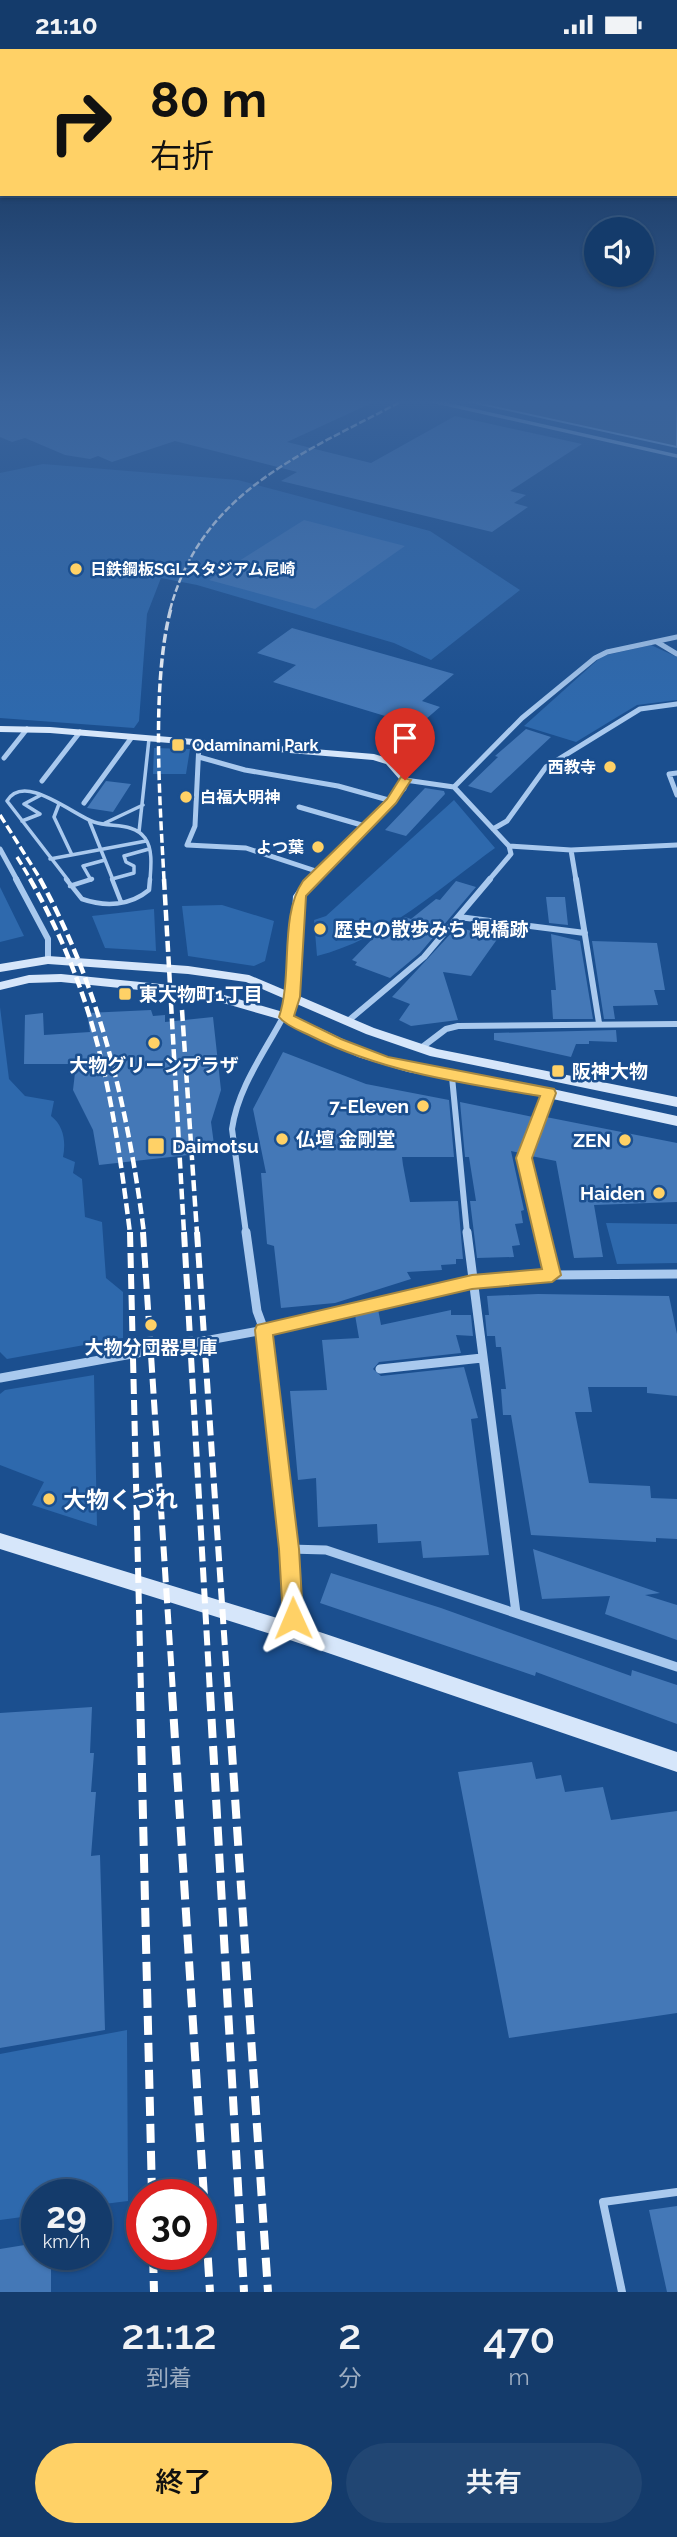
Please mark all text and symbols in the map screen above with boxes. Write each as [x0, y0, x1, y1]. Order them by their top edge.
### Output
text: 21:10 [35, 10, 98, 40]
text: 80 m [150, 71, 267, 128]
icon: right [35, 77, 126, 168]
text: 右折 [150, 137, 214, 174]
map controls [584, 217, 654, 287]
button: sound [584, 217, 654, 287]
place label: 日鉄鋼板SGLスタジアム尼崎 [90, 560, 296, 579]
marker: 日鉄鋼板SGLスタジアム尼崎 [68, 561, 84, 577]
pin [375, 708, 435, 780]
icon: arrive [386, 719, 424, 757]
place label: Odaminami Park [192, 736, 318, 755]
marker: Odaminami Park [170, 737, 186, 753]
place label: 西教寺 [548, 758, 596, 777]
marker: 西教寺 [602, 759, 618, 775]
place label: 白福大明神 [200, 788, 280, 807]
marker: 白福大明神 [178, 789, 194, 805]
place label: よつ葉 [256, 838, 304, 857]
marker: よつ葉 [310, 839, 326, 855]
place label: 歴史の散歩みち 蜆橋跡 [334, 918, 529, 940]
marker: 歴史の散歩みち 蜆橋跡 [312, 921, 328, 937]
place label: 東大物町1丁目 [139, 983, 262, 1005]
marker: 東大物町1丁目 [117, 986, 133, 1002]
marker: 大物グリーンプラザ [146, 1035, 162, 1051]
place label: 大物グリーンプラザ [69, 1054, 239, 1076]
place label: 阪神大物 [572, 1060, 648, 1082]
marker: 阪神大物 [550, 1063, 566, 1079]
place label: 7-Eleven [329, 1095, 409, 1117]
marker: 7-Eleven [415, 1098, 431, 1114]
place label: 仏壇 金剛堂 [296, 1128, 396, 1150]
place label: ZEN [573, 1129, 611, 1151]
marker: 仏壇 金剛堂 [274, 1131, 290, 1147]
marker: ZEN [617, 1132, 633, 1148]
place label: Daimotsu [172, 1135, 259, 1157]
marker: Daimotsu [146, 1136, 166, 1156]
place label: Haiden [580, 1182, 645, 1204]
marker: Haiden [651, 1185, 667, 1201]
marker: 大物分団器具庫 [143, 1317, 159, 1333]
place label: 大物分団器具庫 [84, 1336, 218, 1358]
place label: 大物くづれ [63, 1486, 178, 1513]
marker: 大物くづれ [41, 1491, 57, 1507]
position arrow [256, 1581, 330, 1655]
speed limit sign: 30 [126, 2179, 217, 2270]
text: 29 [46, 2195, 87, 2236]
text: km/h [43, 2231, 90, 2252]
text: 21:12 [122, 2310, 217, 2359]
text: 2 [338, 2310, 361, 2359]
text: 470 [483, 2314, 555, 2363]
text: m [509, 2363, 530, 2390]
text: 到着 [146, 2364, 192, 2391]
text: 分 [338, 2364, 361, 2391]
button: 終了 [35, 2443, 332, 2523]
button: 共有 [346, 2443, 642, 2523]

